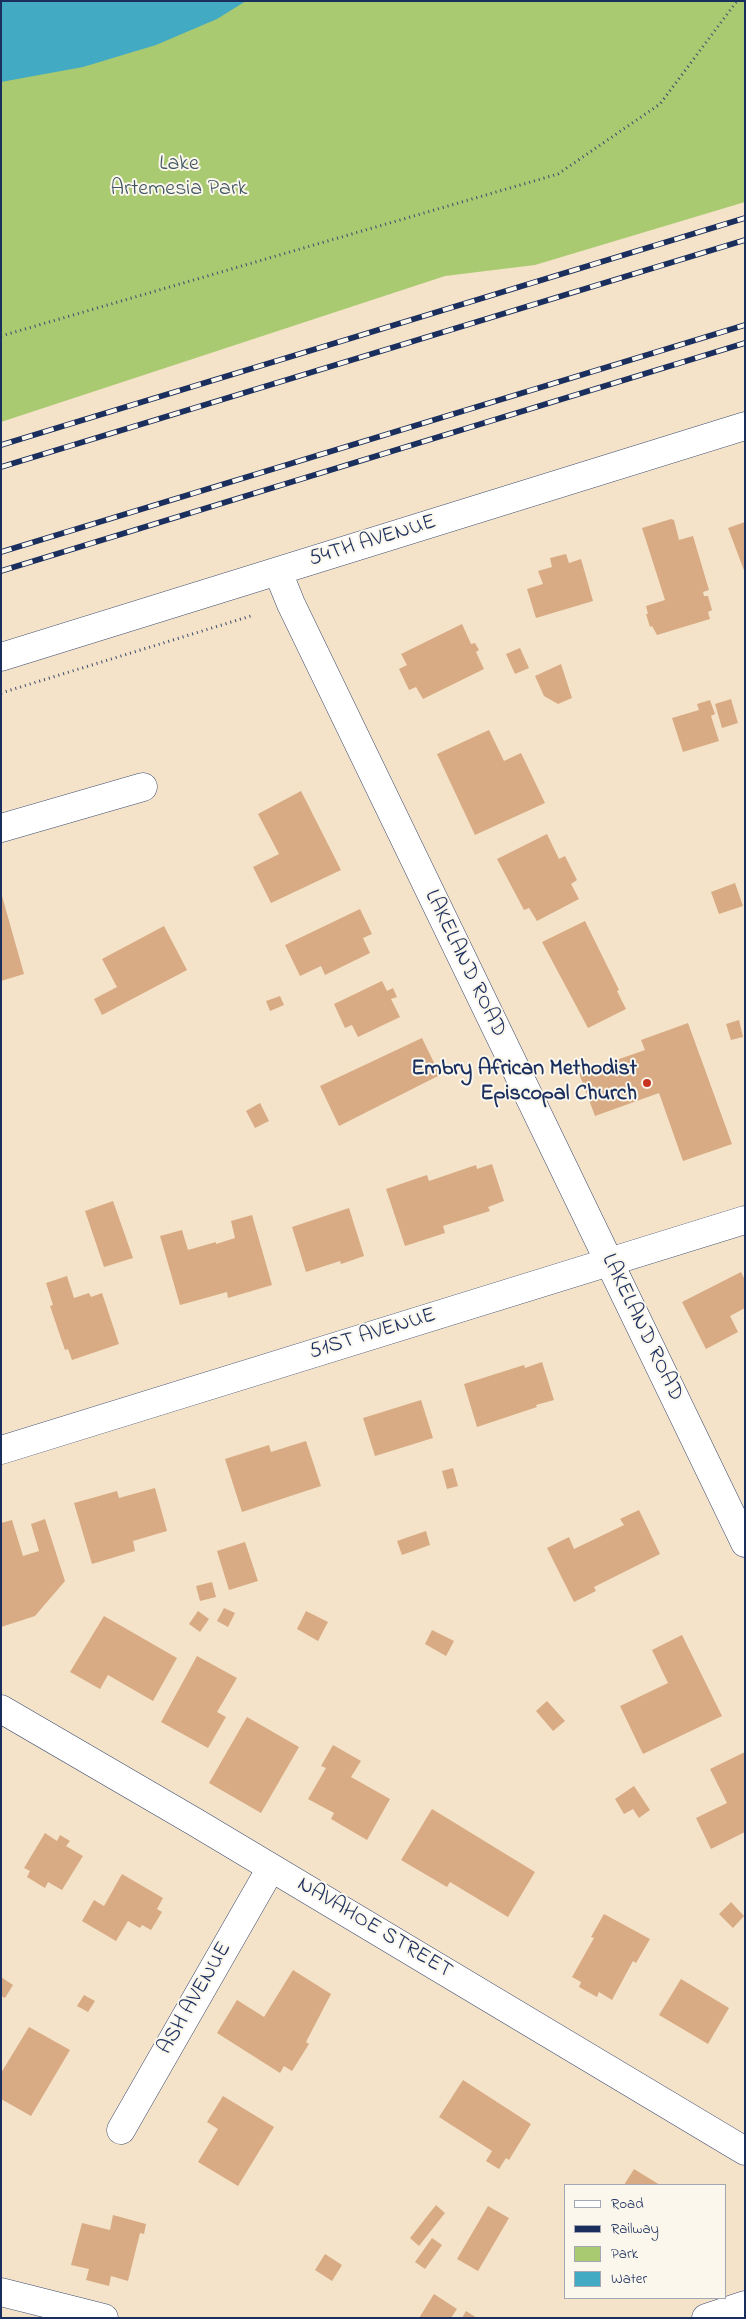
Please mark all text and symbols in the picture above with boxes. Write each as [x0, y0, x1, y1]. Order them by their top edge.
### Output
park label: Lake Artemesia Park [111, 152, 247, 204]
street label: 54TH AVENUE [306, 510, 440, 574]
street label: LAKELAND ROAD [417, 886, 511, 1042]
place label: Embry African Methodist Episcopal Church [411, 1057, 637, 1108]
marker: Embry African Methodist Episcopal Church [641, 1077, 653, 1089]
street label: LAKELAND ROAD [594, 1250, 688, 1406]
street label: 51ST AVENUE [306, 1303, 440, 1367]
street label: NAVAHOE STREET [292, 1872, 456, 1986]
street label: ASH AVENUE [153, 1938, 239, 2060]
legend [564, 2184, 726, 2299]
text: Road [611, 2193, 644, 2215]
text: Railway [611, 2218, 659, 2240]
text: Park [611, 2243, 638, 2265]
text: Water [611, 2268, 647, 2290]

